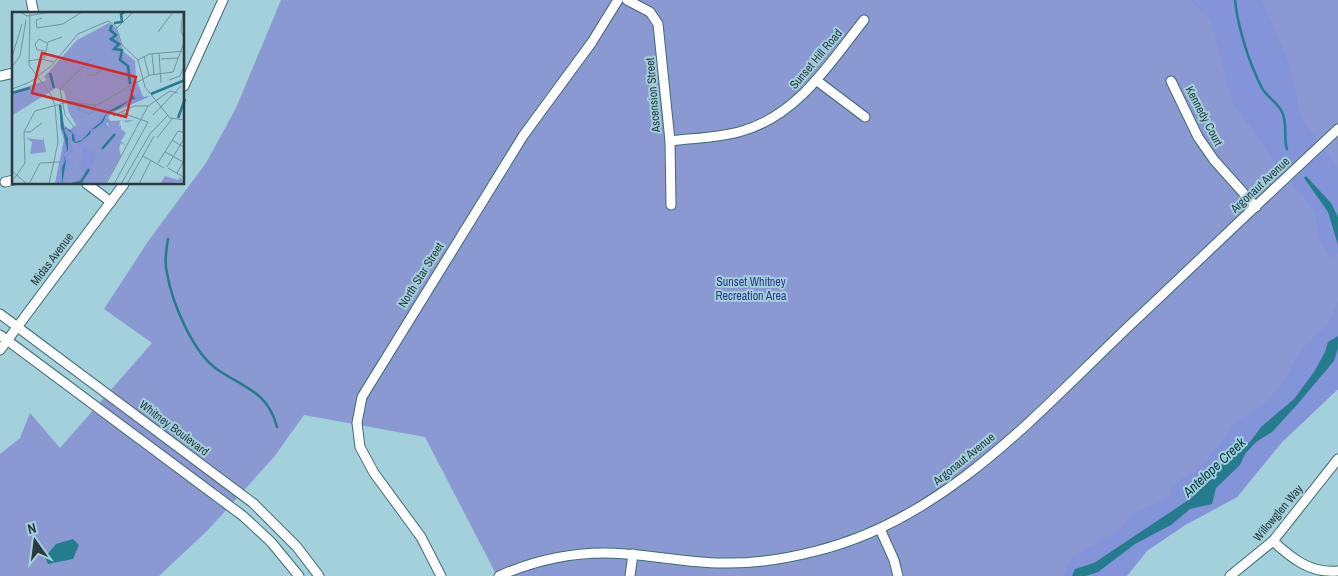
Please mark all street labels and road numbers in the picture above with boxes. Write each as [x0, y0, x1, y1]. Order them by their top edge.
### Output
street label: Sunset Hill Road [786, 26, 846, 92]
street label: Ascension Street [642, 57, 664, 134]
street label: Kennedy Court [1182, 83, 1227, 149]
street label: Argonaut Avenue [1226, 153, 1293, 217]
street label: Midas Avenue [27, 229, 77, 289]
street label: North Star Street [395, 239, 447, 311]
street label: Whitney Boulevard [136, 397, 212, 459]
street label: Argonaut Avenue [929, 429, 998, 490]
street label: Willowglen Way [1249, 481, 1307, 545]

